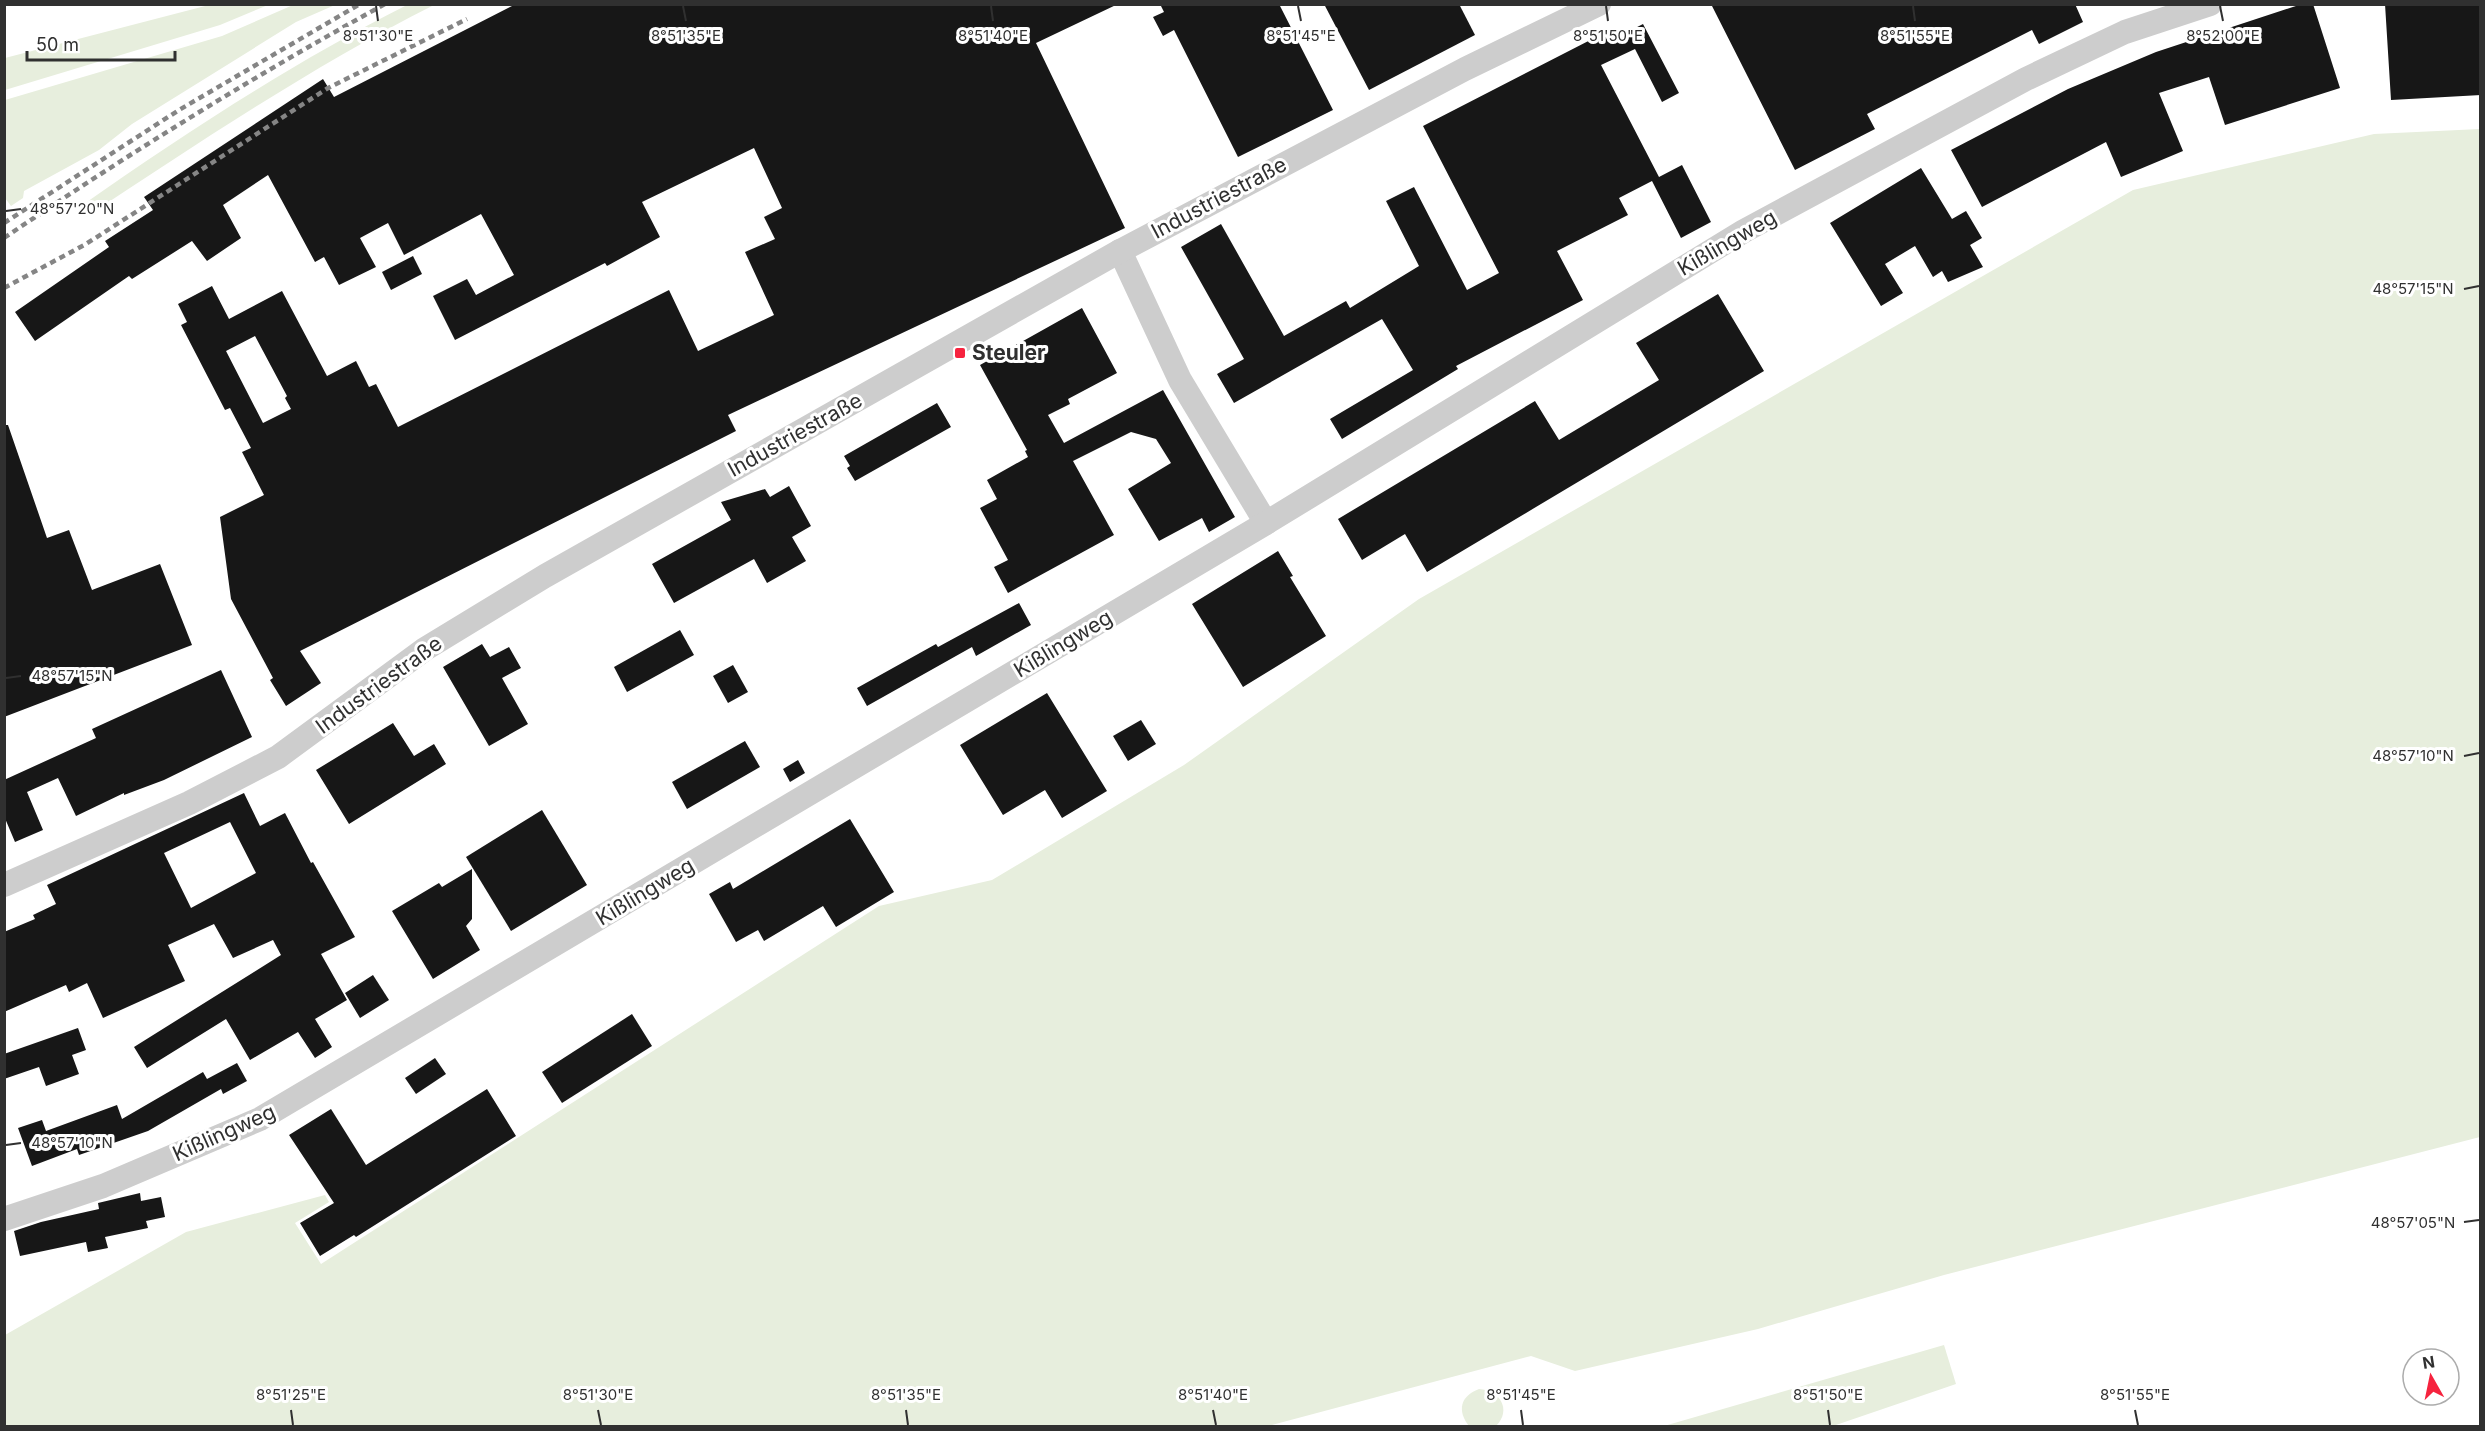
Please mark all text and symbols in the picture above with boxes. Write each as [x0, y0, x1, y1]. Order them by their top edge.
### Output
scale bar [27, 24, 176, 62]
text: 8°51'30"E [343, 26, 413, 45]
text: 8°51'35"E [651, 26, 721, 45]
text: 8°51'40"E [958, 26, 1028, 45]
text: 8°51'45"E [1266, 26, 1336, 45]
text: 8°51'50"E [1573, 26, 1643, 45]
text: 8°51'55"E [1880, 26, 1950, 45]
text: 8°52'00"E [2186, 26, 2260, 45]
text: 50 m [36, 34, 79, 55]
street label: Industriestraße [1147, 151, 1291, 244]
text: 48°57'20"N [30, 199, 114, 218]
street label: Kißlingweg [1673, 204, 1781, 281]
text: 48°57'15"N [2372, 279, 2454, 298]
place label: Steuler [972, 340, 1046, 365]
marker: Steuler [953, 346, 967, 360]
street label: Industriestraße [723, 387, 866, 482]
street label: Kißlingweg [1009, 605, 1116, 683]
street label: Industriestraße [311, 630, 447, 739]
text: 48°57'15"N [31, 666, 113, 685]
text: 48°57'10"N [2372, 746, 2454, 765]
street label: Kißlingweg [591, 853, 698, 931]
street label: Kißlingweg [169, 1099, 279, 1166]
text: 48°57'10"N [31, 1133, 113, 1152]
text: 48°57'05"N [2371, 1213, 2455, 1232]
north arrow [2401, 1347, 2461, 1407]
text: N [2421, 1351, 2436, 1373]
text: 8°51'25"E [256, 1385, 326, 1404]
text: 8°51'30"E [563, 1385, 633, 1404]
text: 8°51'35"E [871, 1385, 941, 1404]
text: 8°51'40"E [1178, 1385, 1248, 1404]
text: 8°51'45"E [1486, 1385, 1556, 1404]
text: 8°51'50"E [1793, 1385, 1863, 1404]
text: 8°51'55"E [2100, 1385, 2170, 1404]

